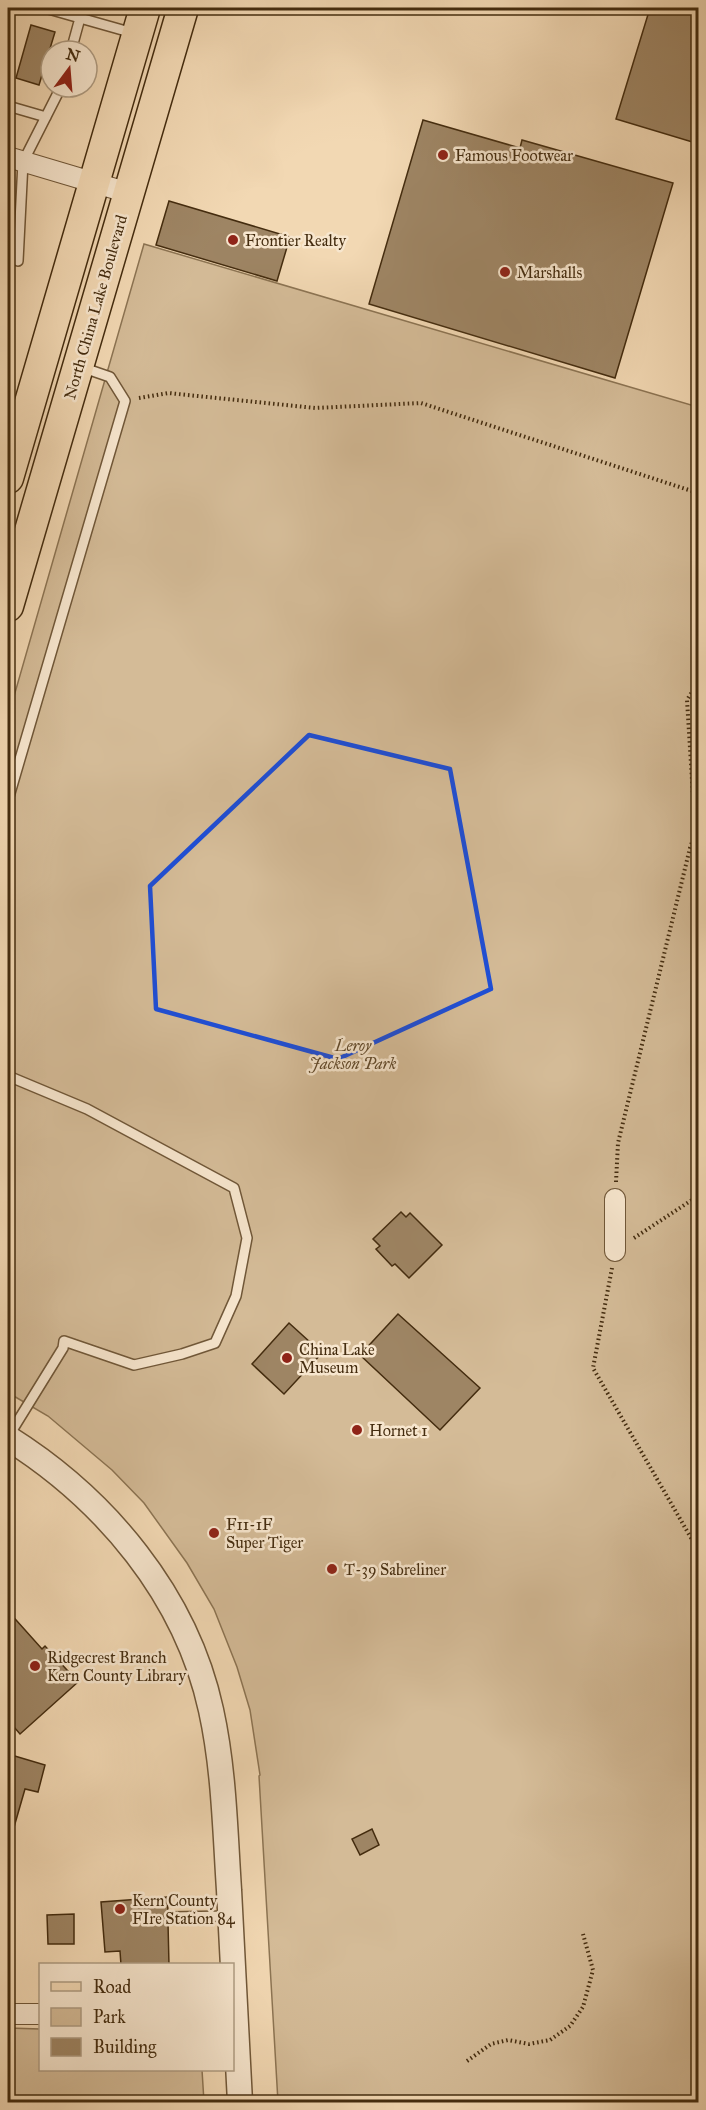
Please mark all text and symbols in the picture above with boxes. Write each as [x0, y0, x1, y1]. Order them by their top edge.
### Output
north arrow [39, 39, 99, 99]
text: N [64, 44, 83, 66]
place label: Famous Footwear [455, 146, 573, 165]
marker: Famous Footwear [436, 148, 450, 162]
street label: North China Lake Boulevard [60, 213, 131, 402]
place label: Frontier Realty [245, 231, 346, 250]
marker: Frontier Realty [226, 233, 240, 247]
place label: Marshalls [517, 263, 582, 282]
marker: Marshalls [498, 265, 512, 279]
park label: Leroy Jackson Park [309, 1036, 396, 1073]
place label: China Lake Museum [299, 1340, 375, 1377]
marker: China Lake Museum [280, 1351, 294, 1365]
place label: Hornet 1 [369, 1421, 428, 1440]
marker: Hornet 1 [350, 1423, 364, 1437]
place label: F11-1F Super Tiger [226, 1515, 303, 1553]
marker: F11-1F Super Tiger [207, 1526, 221, 1540]
place label: T-39 Sabreliner [344, 1560, 446, 1579]
marker: T-39 Sabreliner [325, 1562, 339, 1576]
place label: Ridgecrest Branch Kern County Library [47, 1648, 186, 1685]
marker: Ridgecrest Branch Kern County Library [28, 1659, 42, 1673]
place label: Kern County FIre Station 84 [132, 1891, 236, 1928]
marker: Kern County FIre Station 84 [113, 1902, 127, 1916]
legend [39, 1963, 234, 2071]
text: Road [93, 1976, 131, 1998]
text: Park [93, 2006, 126, 2028]
text: Building [93, 2036, 157, 2059]

